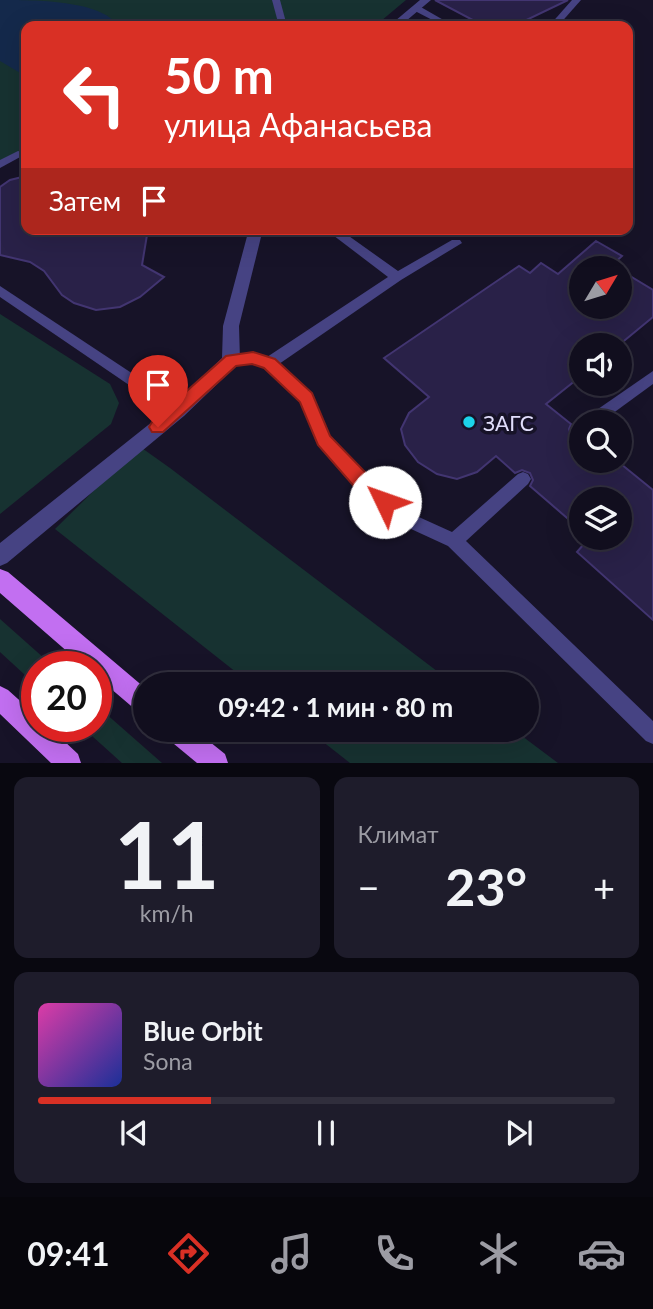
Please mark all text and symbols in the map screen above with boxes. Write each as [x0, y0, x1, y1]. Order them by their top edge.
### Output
text: 50 m [164, 46, 274, 104]
icon: left [49, 49, 140, 140]
text: улица Афанасьева [164, 105, 432, 144]
icon: arrive [135, 182, 173, 220]
text: Затем [49, 185, 121, 217]
north arrow [569, 256, 632, 318]
map controls [569, 256, 632, 550]
button: sound [569, 333, 632, 396]
pin [128, 355, 188, 427]
icon: arrive [139, 366, 177, 404]
place label: ЗАГС [483, 410, 534, 435]
button: search [569, 410, 632, 473]
marker: ЗАГС [461, 414, 477, 430]
position arrow [348, 465, 422, 539]
button: layers [569, 487, 632, 550]
speed limit sign: 20 [21, 651, 112, 742]
text: 09:42 · 1 мин · 80 m [219, 691, 453, 723]
text: 11 [114, 799, 220, 908]
text: Климат [358, 820, 439, 848]
text: 23° [445, 855, 527, 917]
text: − [358, 864, 380, 910]
text: + [593, 864, 615, 910]
text: km/h [140, 899, 194, 927]
text: Blue Orbit [143, 1015, 263, 1047]
text: Sona [143, 1047, 193, 1075]
icon: previous [115, 1114, 153, 1152]
icon: pause [307, 1114, 345, 1152]
icon: next [500, 1114, 538, 1152]
icon: directions [164, 1229, 213, 1278]
icon: music [267, 1229, 316, 1278]
icon: phone [370, 1229, 419, 1278]
icon: climate [474, 1229, 523, 1278]
icon: car [577, 1229, 626, 1278]
text: 09:41 [27, 1234, 110, 1273]

